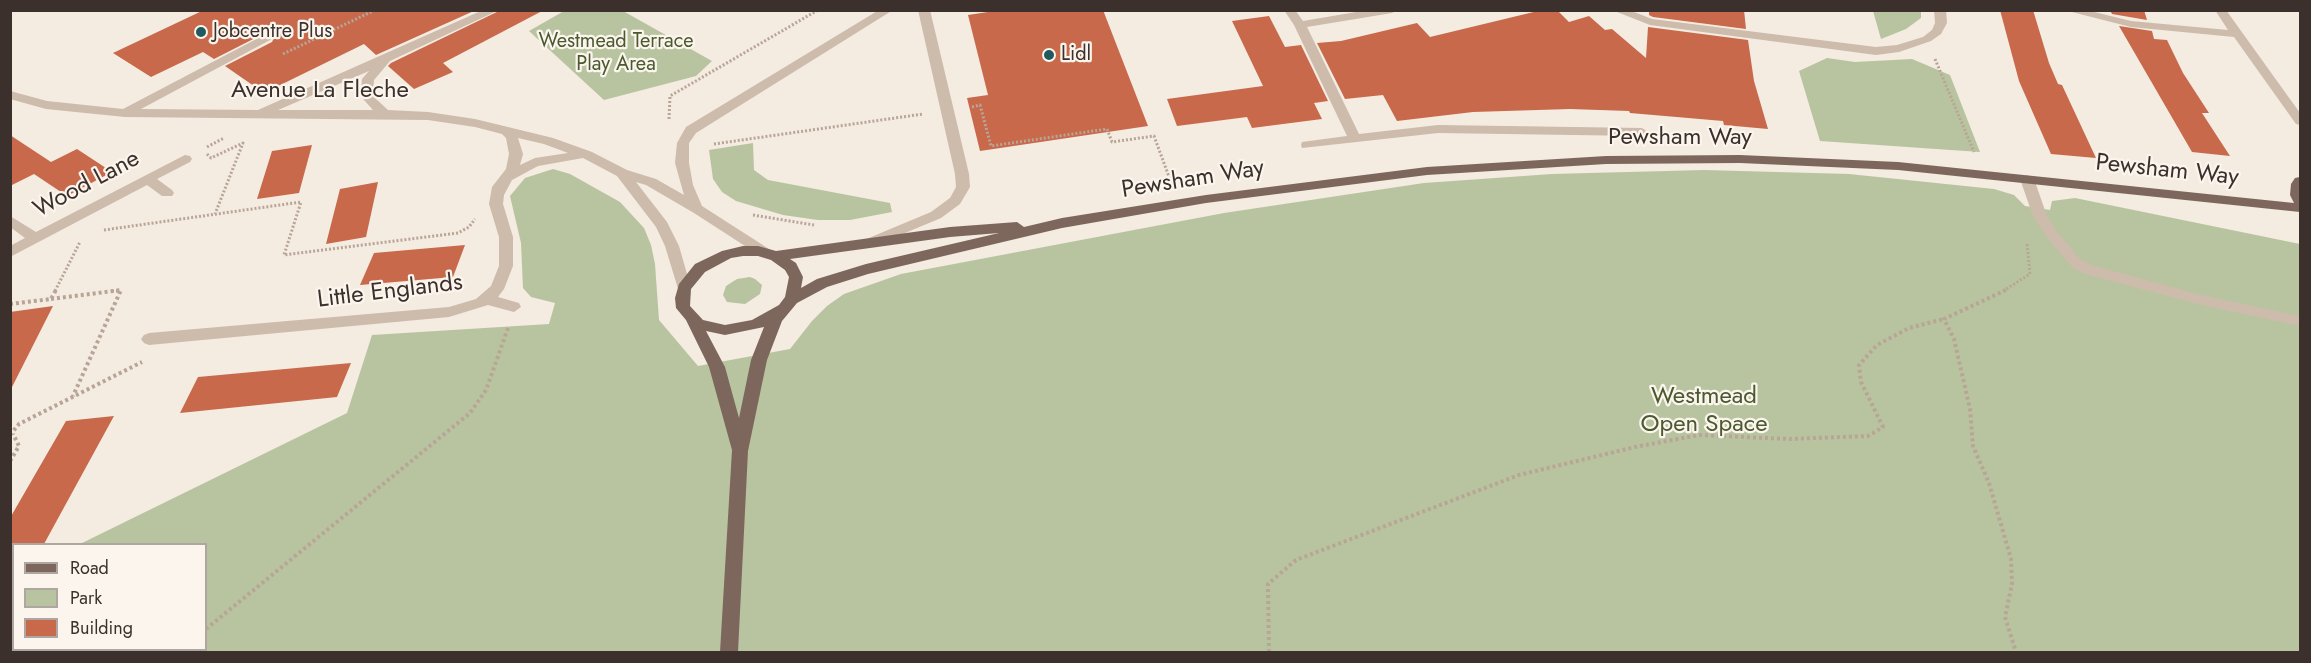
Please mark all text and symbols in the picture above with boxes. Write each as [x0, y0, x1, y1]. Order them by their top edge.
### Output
place label: Jobcentre Plus [213, 20, 332, 44]
marker: Jobcentre Plus [194, 25, 208, 39]
park label: Westmead Terrace Play Area [538, 30, 694, 77]
place label: Lidl [1061, 43, 1091, 67]
marker: Lidl [1042, 48, 1056, 62]
street label: Avenue La Fleche [231, 77, 409, 105]
street label: Pewsham Way [1608, 124, 1752, 152]
street label: Wood Lane [29, 145, 145, 225]
street label: Pewsham Way [2094, 149, 2240, 193]
street label: Pewsham Way [1120, 155, 1266, 205]
street label: Little Englands [316, 269, 464, 315]
park label: Westmead Open Space [1640, 383, 1768, 439]
legend [12, 543, 207, 651]
text: Road [70, 555, 109, 581]
text: Park [70, 585, 102, 611]
text: Building [70, 615, 133, 641]

